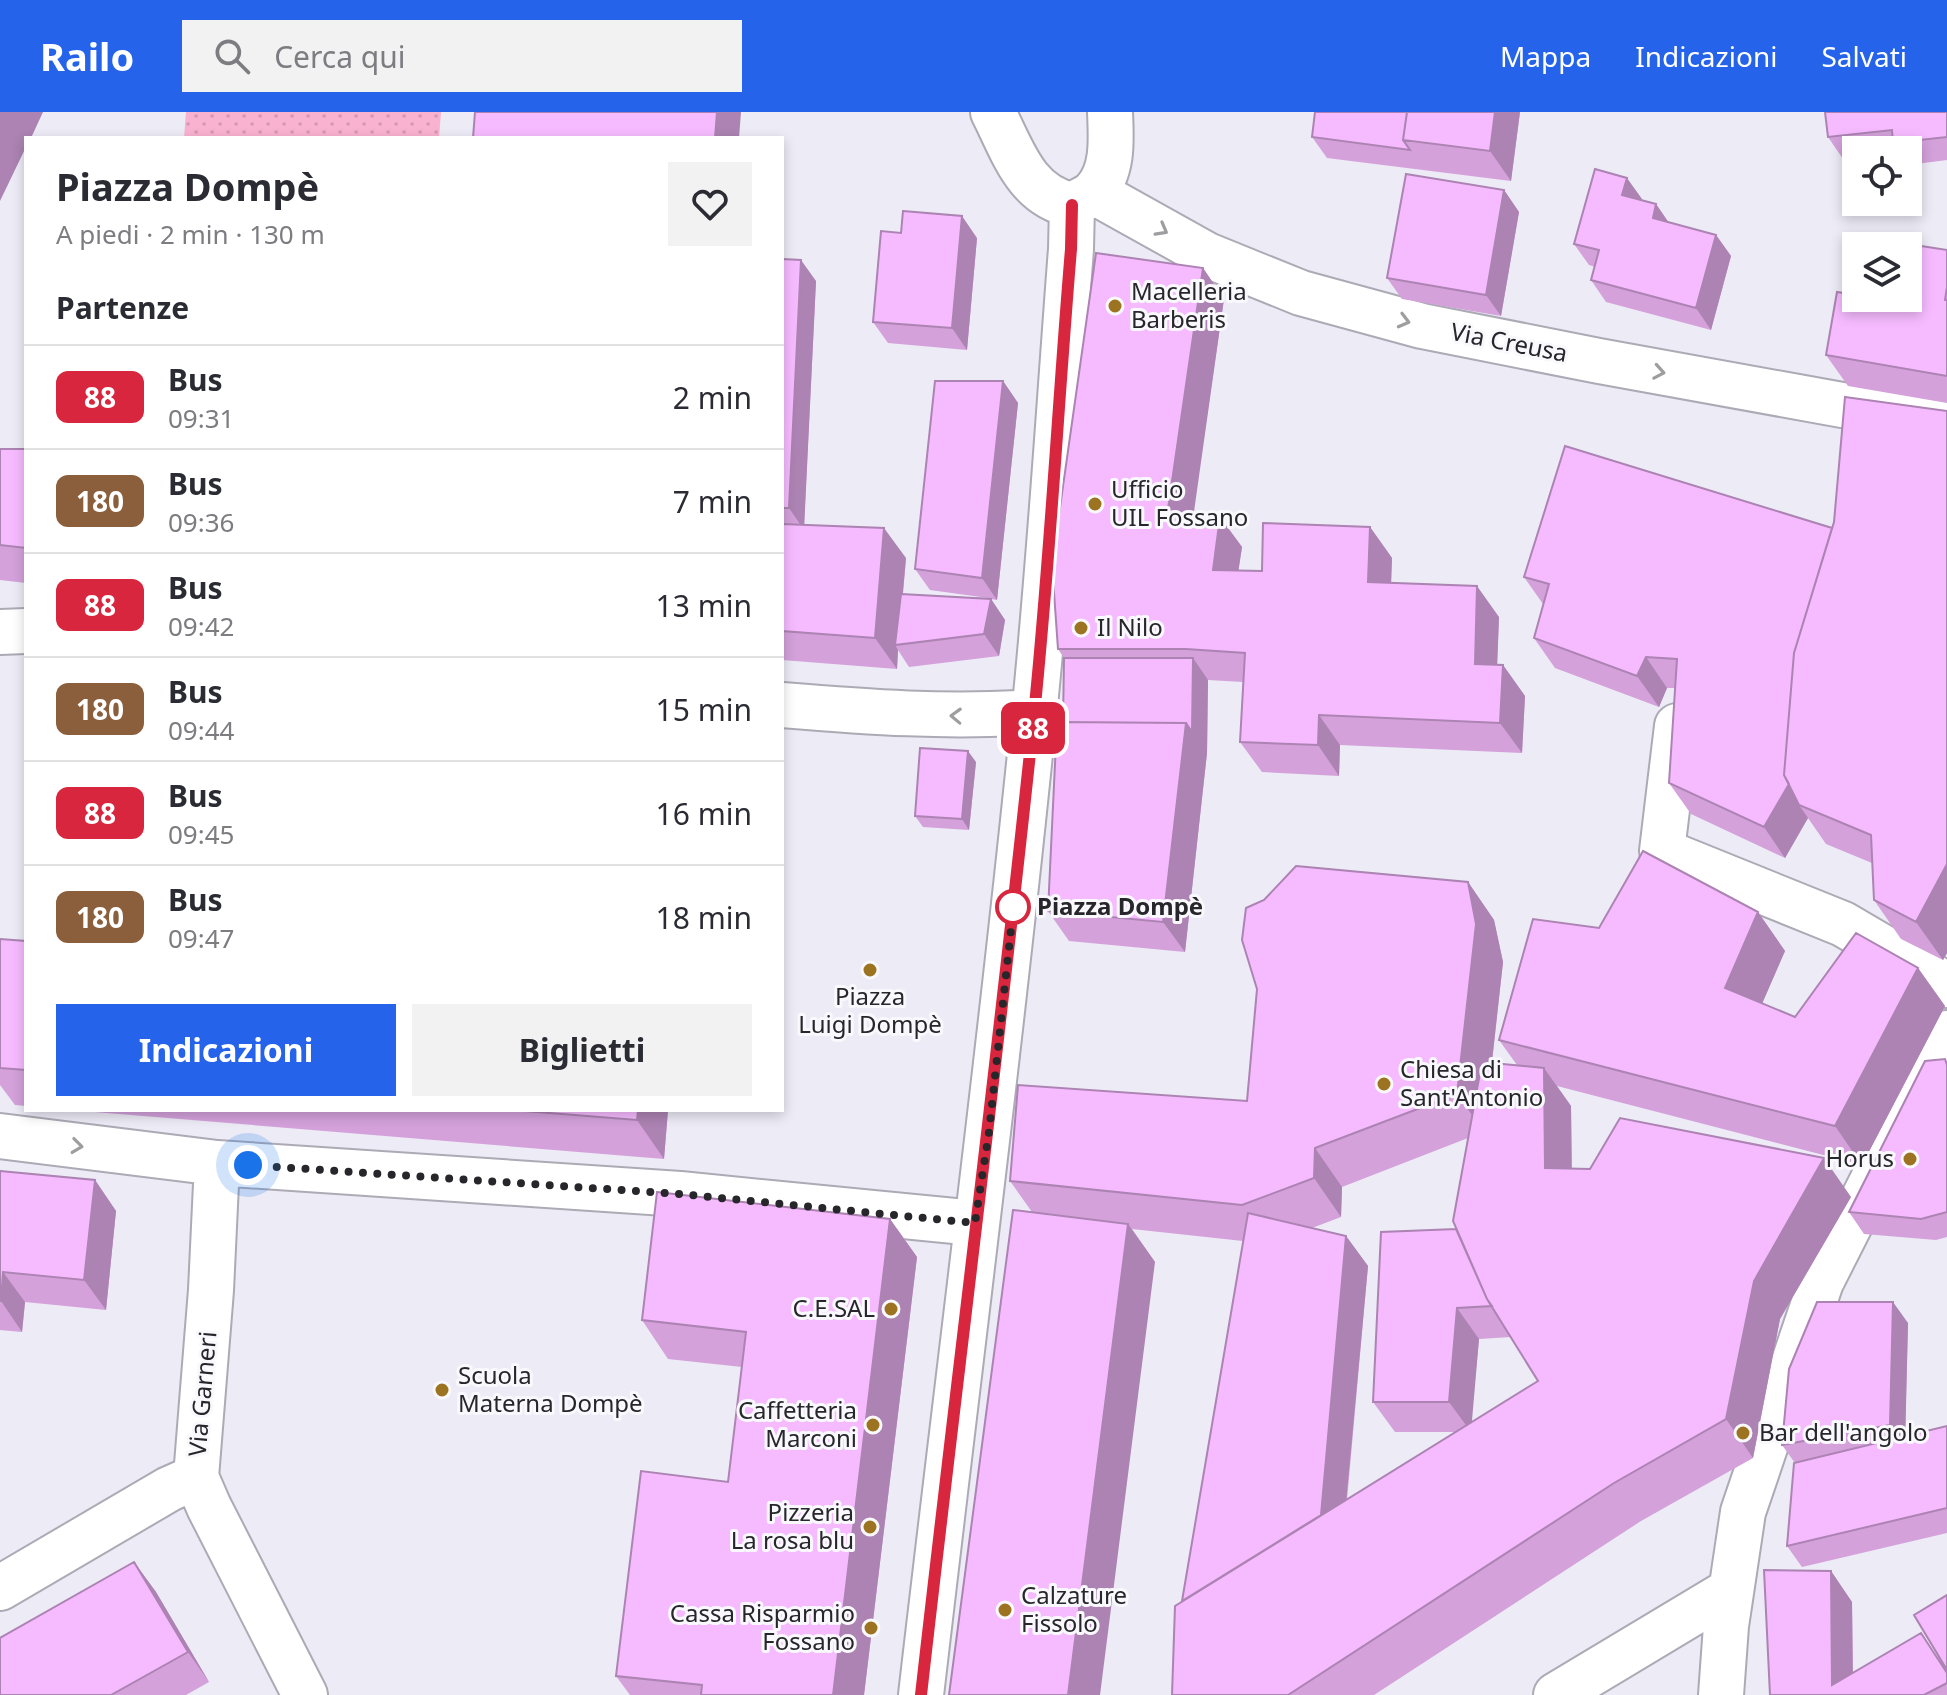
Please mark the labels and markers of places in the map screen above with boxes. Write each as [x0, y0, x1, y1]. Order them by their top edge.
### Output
place label: Macelleria Barberis [1131, 274, 1247, 335]
marker: Macelleria Barberis [1106, 297, 1124, 315]
place label: Ufficio UIL Fossano [1111, 472, 1248, 533]
marker: Ufficio UIL Fossano [1086, 495, 1104, 513]
place label: Il Nilo [1097, 610, 1163, 643]
marker: Il Nilo [1072, 619, 1090, 637]
place label: Piazza Dompè [1037, 889, 1203, 922]
marker: Piazza Dompè [996, 890, 1030, 924]
marker: Piazza Luigi Dompè [861, 961, 879, 979]
place label: Piazza Luigi Dompè [798, 979, 942, 1040]
place label: Chiesa di Sant'Antonio [1400, 1052, 1543, 1113]
marker: Chiesa di Sant'Antonio [1375, 1075, 1393, 1093]
place label: Horus [1825, 1141, 1894, 1174]
marker: Horus [1901, 1150, 1919, 1168]
place label: C.E.SAL [793, 1291, 875, 1324]
marker: C.E.SAL [882, 1300, 900, 1318]
place label: Scuola Materna Dompè [458, 1358, 643, 1419]
marker: Scuola Materna Dompè [433, 1381, 451, 1399]
place label: Caffetteria Marconi [738, 1393, 857, 1454]
place label: Bar dell'angolo [1759, 1415, 1928, 1448]
marker: Caffetteria Marconi [864, 1416, 882, 1434]
marker: Bar dell'angolo [1734, 1424, 1752, 1442]
place label: Pizzeria La rosa blu [731, 1495, 854, 1556]
marker: Pizzeria La rosa blu [861, 1518, 879, 1536]
place label: Calzature Fissolo [1021, 1578, 1127, 1639]
place label: Cassa Risparmio Fossano [670, 1596, 855, 1657]
marker: Calzature Fissolo [996, 1601, 1014, 1619]
marker: Cassa Risparmio Fossano [862, 1619, 880, 1637]

